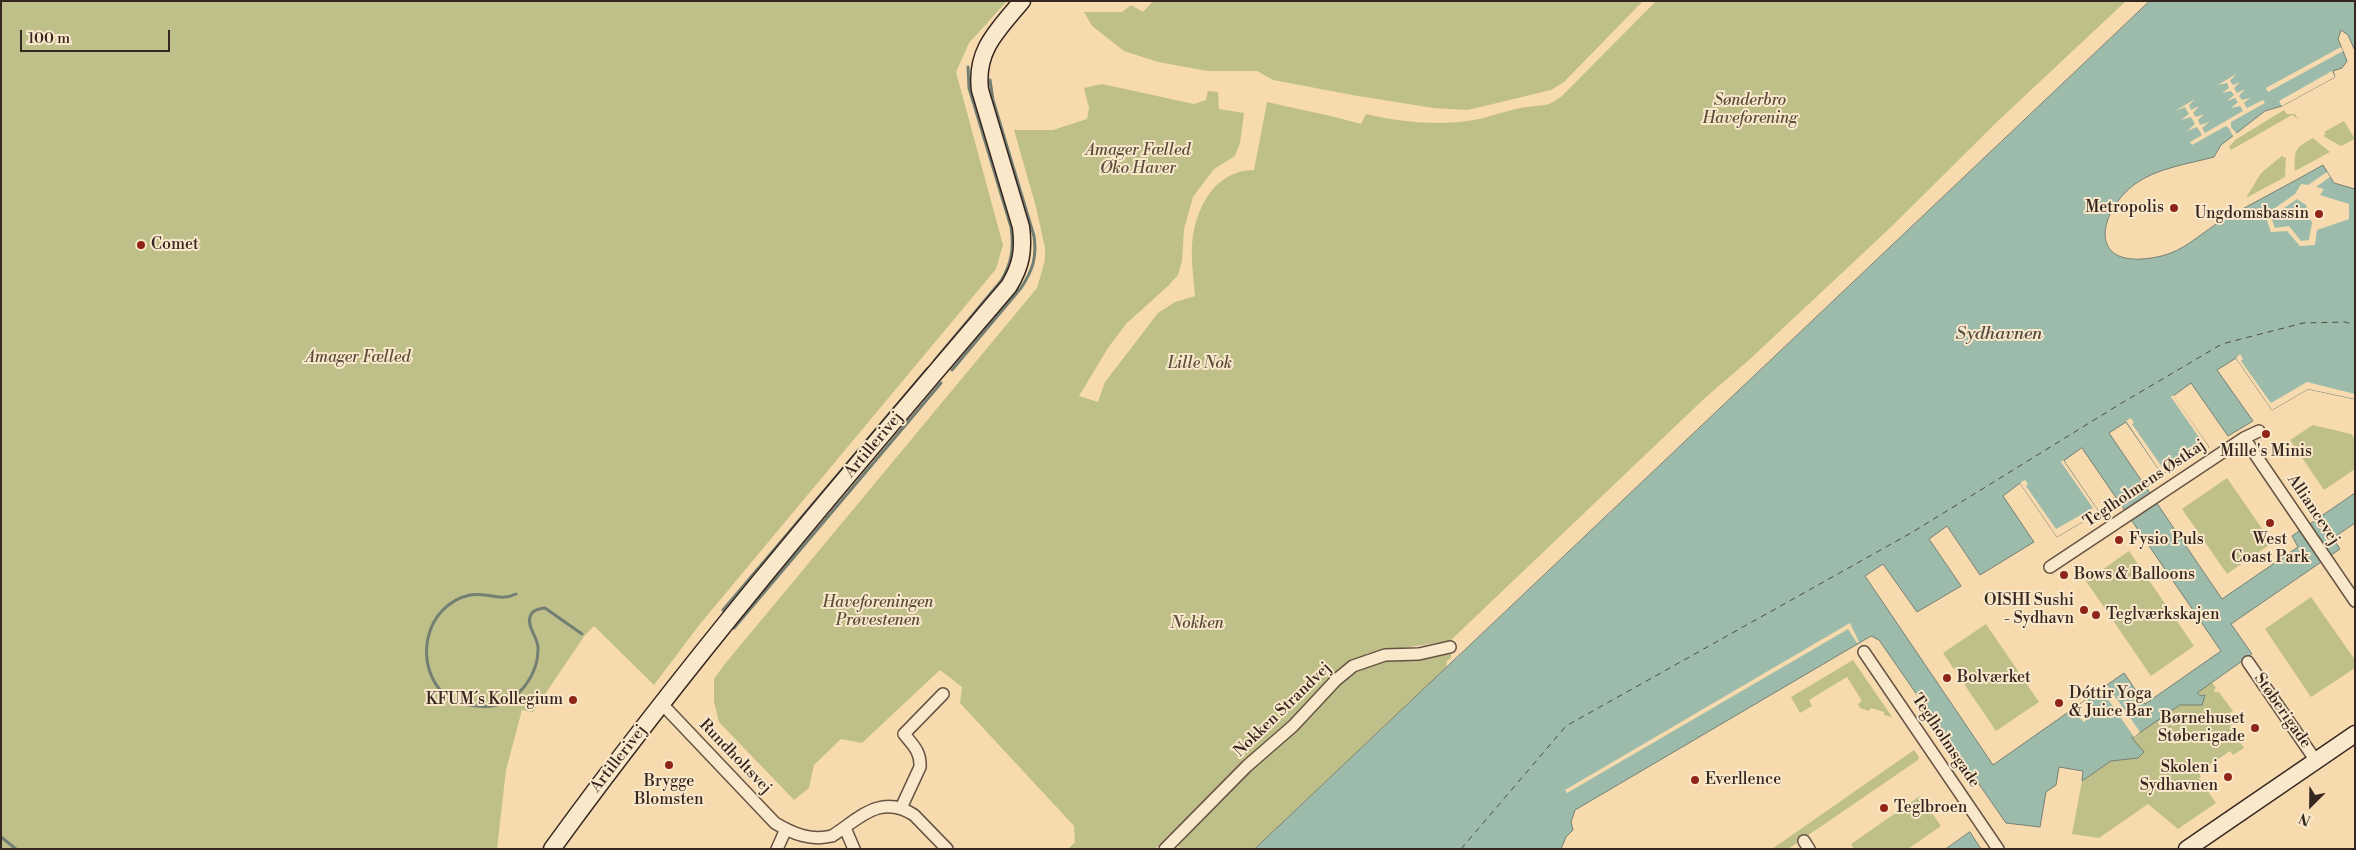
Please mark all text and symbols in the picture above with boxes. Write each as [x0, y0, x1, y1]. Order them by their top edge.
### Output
scale bar [22, 20, 172, 52]
text: 100 m [28, 29, 70, 48]
park label: Sønderbro Haveforening [1702, 91, 1798, 129]
park label: Amager Fælled Øko Haver [1086, 141, 1190, 179]
place label: Metropolis [2085, 198, 2164, 218]
marker: Metropolis [2168, 202, 2180, 214]
place label: Ungdomsbassin [2195, 204, 2309, 224]
marker: Ungdomsbassin [2313, 208, 2325, 220]
place label: Comet [151, 235, 199, 255]
marker: Comet [135, 239, 147, 251]
water label: Sydhavnen [1956, 324, 2042, 346]
park label: Amager Fælled [306, 348, 410, 368]
park label: Lille Nok [1168, 354, 1232, 374]
street label: Artillerivej [841, 408, 907, 482]
marker: Mille's Minis [2260, 428, 2272, 440]
street label: Teglholmens Østkaj [2080, 436, 2210, 532]
place label: Mille's Minis [2220, 442, 2312, 462]
street label: Alliancevej [2283, 471, 2343, 549]
marker: West Coast Park [2264, 517, 2276, 529]
place label: Fysio Puls [2129, 530, 2204, 550]
place label: West Coast Park [2231, 530, 2309, 568]
marker: Fysio Puls [2113, 534, 2125, 546]
place label: Bows & Balloons [2074, 565, 2195, 585]
marker: Bows & Balloons [2058, 569, 2070, 581]
place label: OISHI Sushi - Sydhavn [1984, 591, 2074, 629]
park label: Haveforeningen Prøvestenen [822, 593, 934, 631]
marker: OISHI Sushi - Sydhavn [2078, 604, 2090, 616]
place label: Teglværkskajen [2106, 605, 2219, 625]
marker: Teglværkskajen [2090, 609, 2102, 621]
park label: Nokken [1170, 614, 1224, 634]
street label: Nokken Strandvej [1230, 659, 1336, 761]
place label: Bolværket [1957, 668, 2031, 688]
street label: Støberigade [2249, 670, 2315, 752]
marker: Bolværket [1941, 672, 1953, 684]
place label: Dóttir Yoga & Juice Bar [2069, 684, 2152, 722]
place label: KFUM´s Kollegium [426, 690, 563, 710]
street label: Teglholmsgade [1907, 691, 1983, 791]
marker: KFUM´s Kollegium [567, 694, 579, 706]
marker: Dóttir Yoga & Juice Bar [2053, 697, 2065, 709]
place label: Børnehuset Støberigade [2158, 709, 2245, 747]
street label: Rundholtsvej [695, 716, 775, 798]
street label: Artillerivej [587, 721, 651, 797]
marker: Børnehuset Støberigade [2249, 722, 2261, 734]
place label: Skolen i Sydhavnen [2140, 758, 2218, 796]
marker: Brygge Blomsten [663, 759, 675, 771]
place label: Everllence [1705, 770, 1781, 790]
marker: Skolen i Sydhavnen [2222, 771, 2234, 783]
place label: Brygge Blomsten [634, 772, 704, 810]
marker: Everllence [1689, 774, 1701, 786]
north arrow [2286, 780, 2336, 830]
place label: Teglbroen [1894, 798, 1967, 818]
marker: Teglbroen [1878, 802, 1890, 814]
text: N [2297, 808, 2314, 829]

